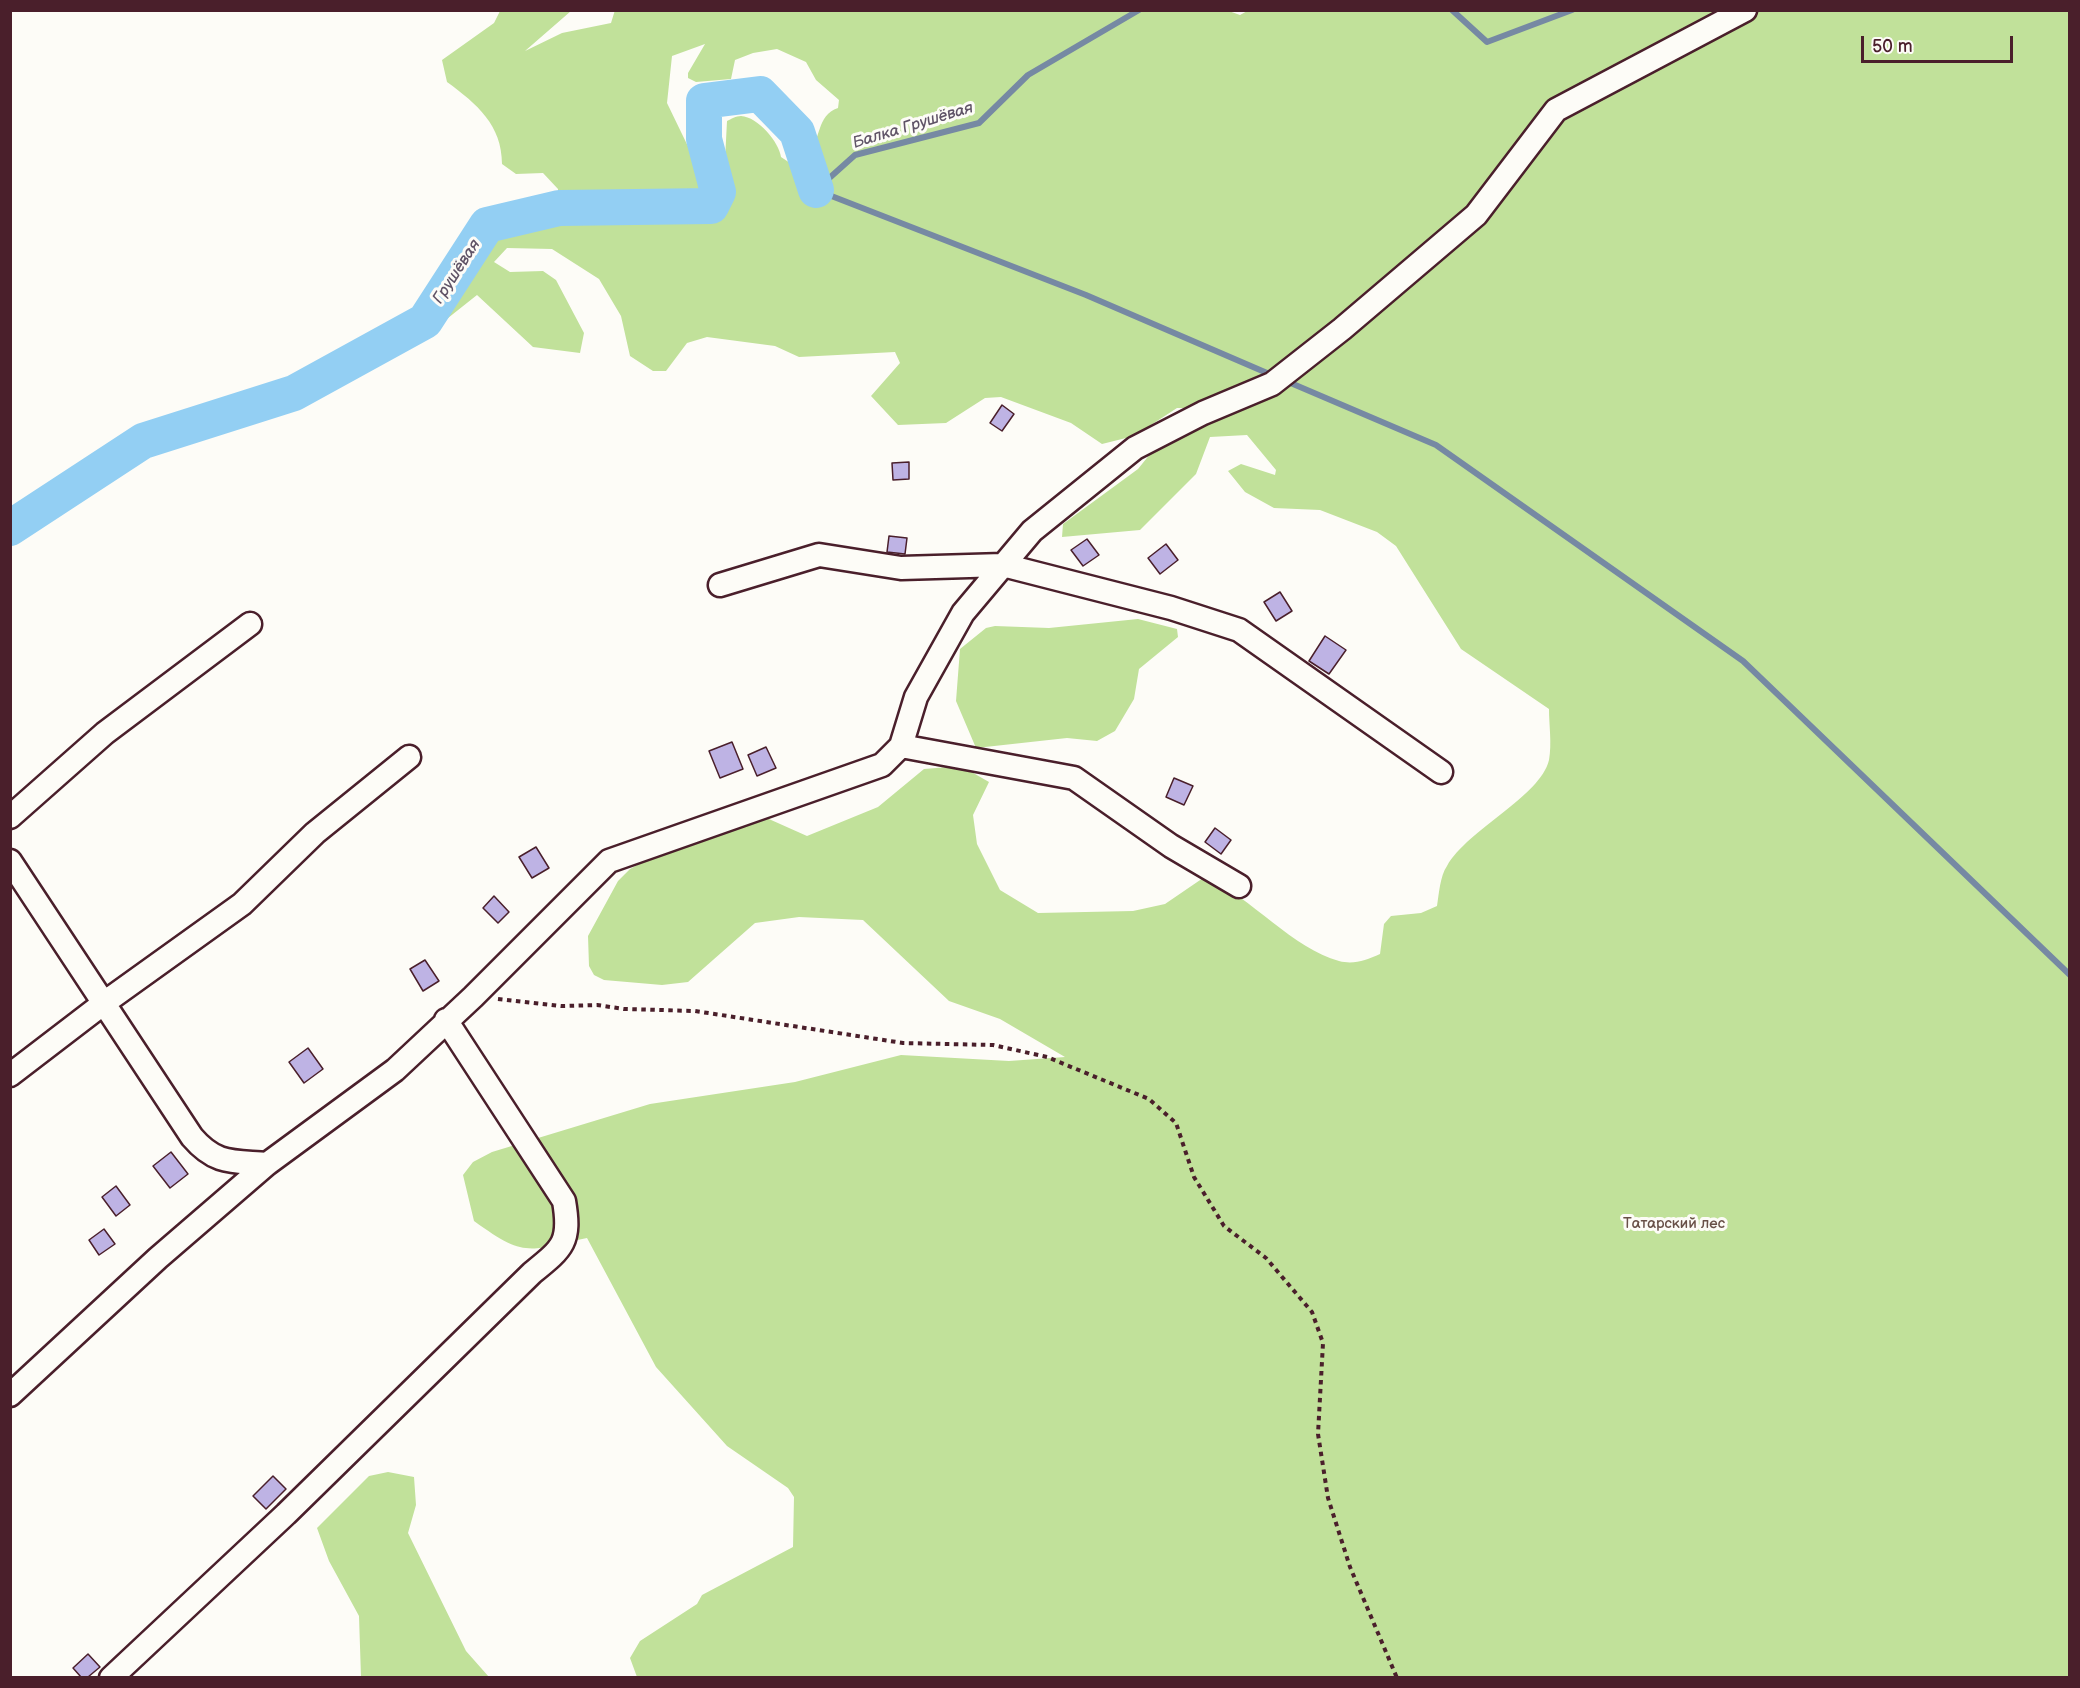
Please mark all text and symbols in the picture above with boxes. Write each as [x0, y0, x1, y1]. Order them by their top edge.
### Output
scale bar [1864, 24, 2016, 62]
text: 50 m [1872, 36, 1913, 57]
water label: Балка Грушёвая [850, 99, 976, 153]
water label: Грушёвая [429, 236, 485, 308]
park label: Татарский лес [1623, 1215, 1725, 1233]

